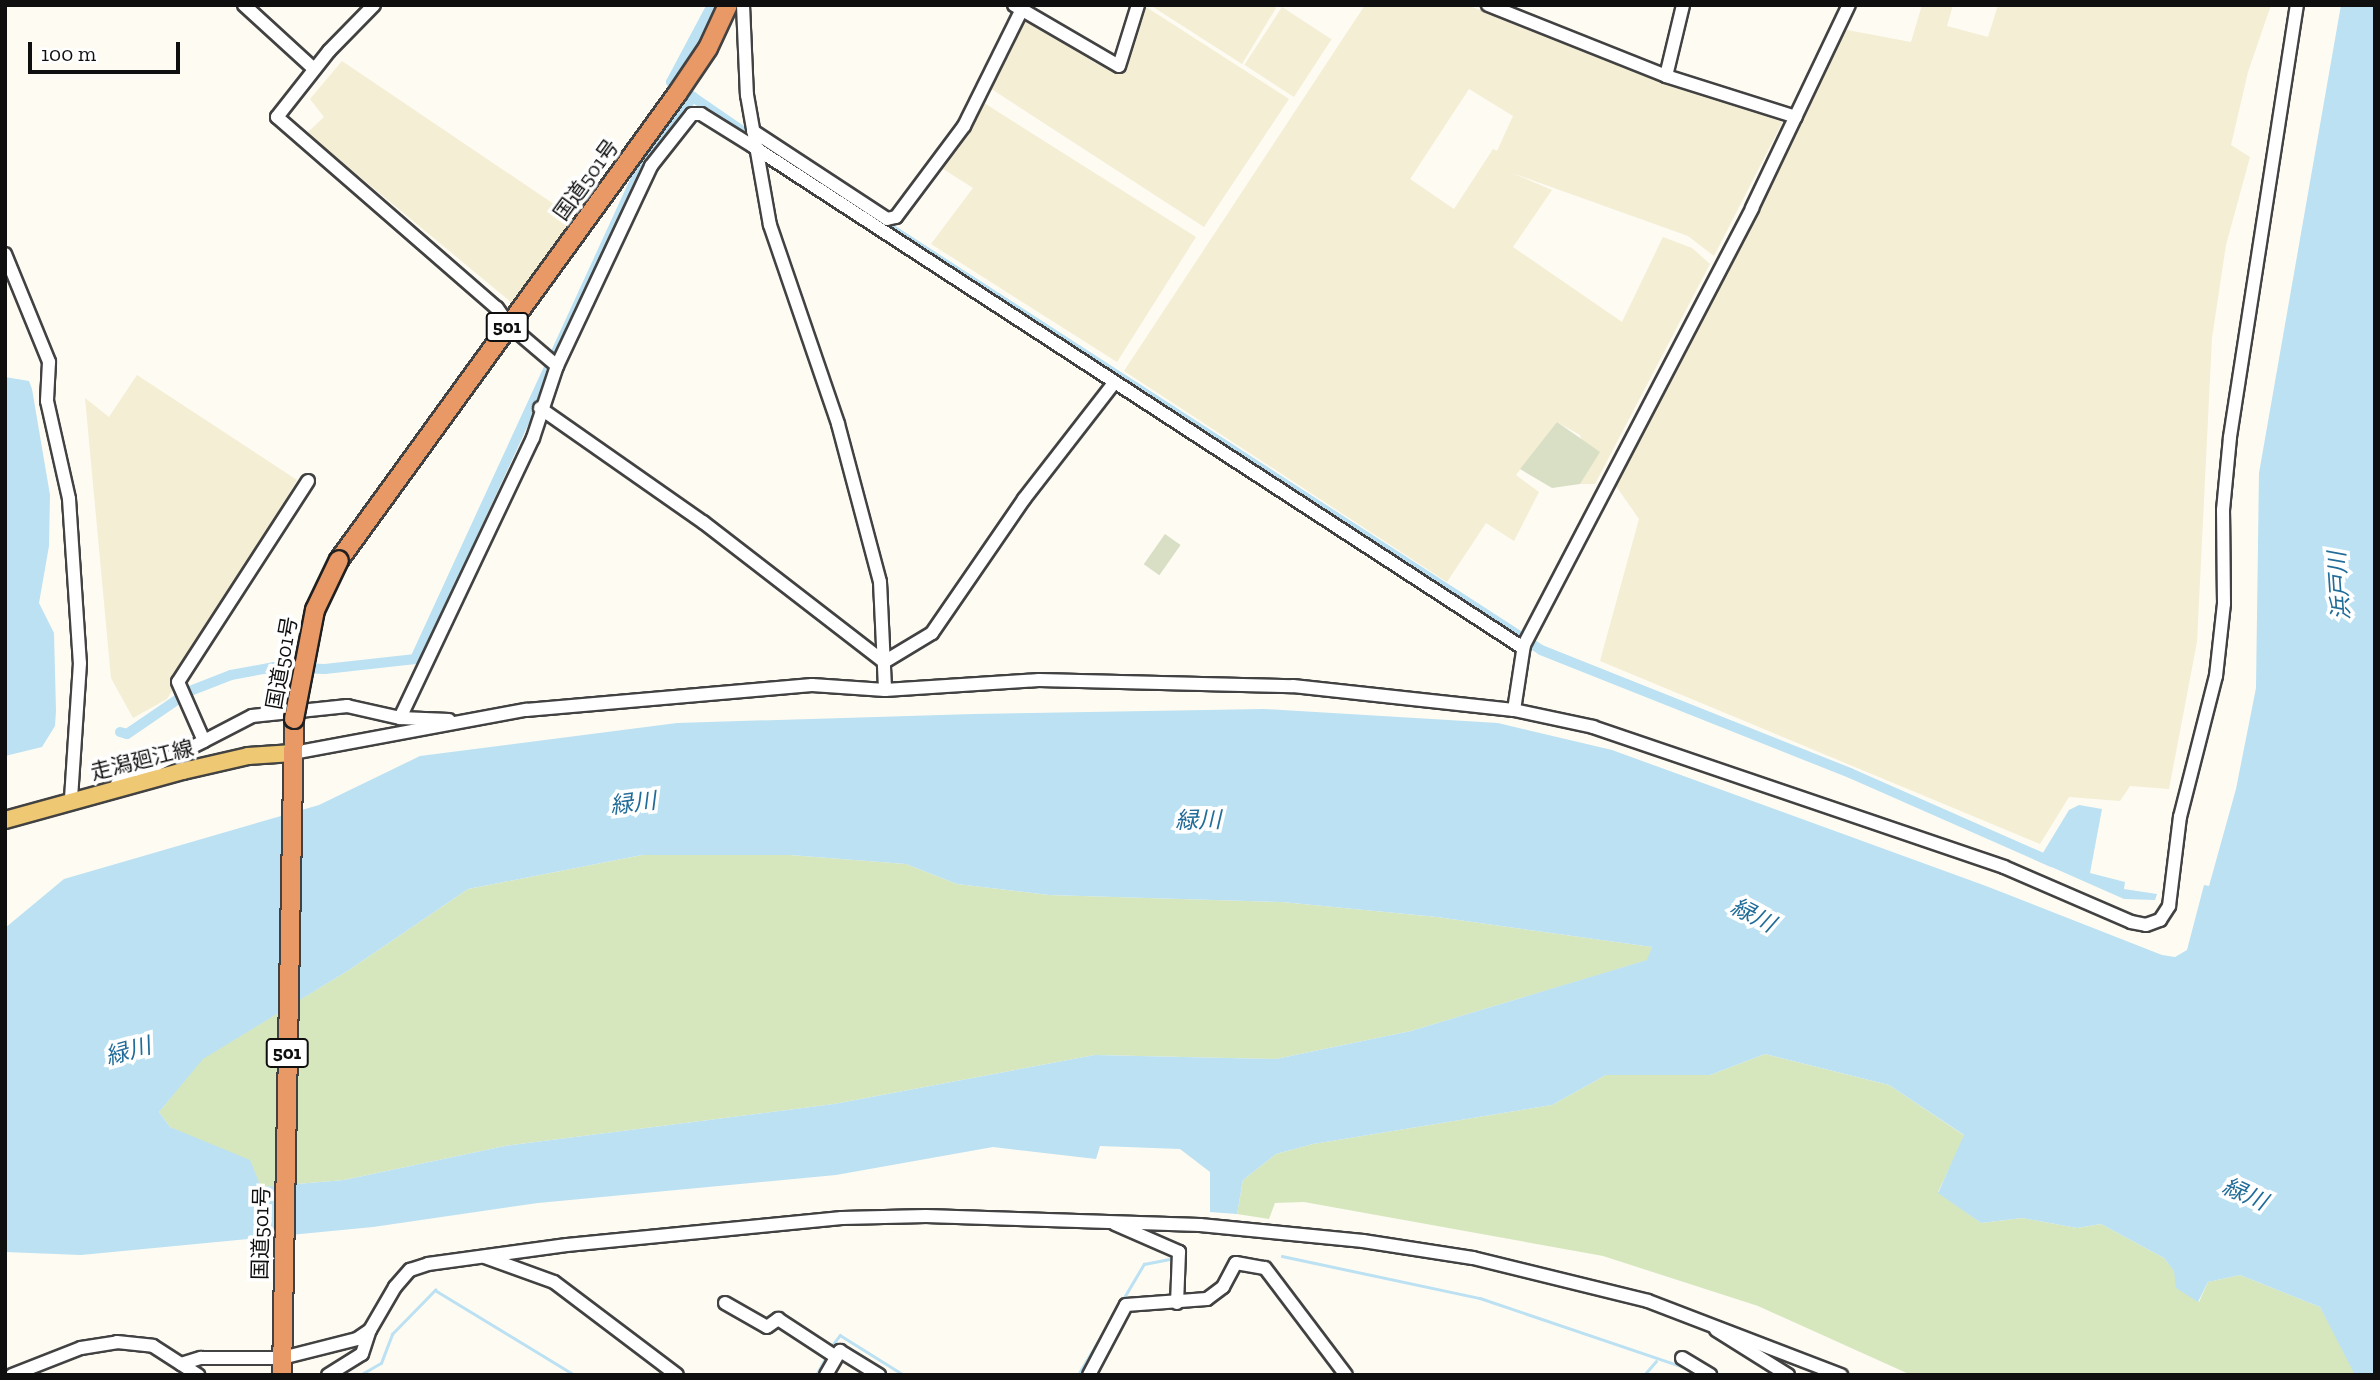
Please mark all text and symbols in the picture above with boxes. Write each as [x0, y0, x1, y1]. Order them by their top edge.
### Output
scale bar [32, 28, 184, 72]
text: 100 m [41, 41, 96, 66]
street label: 国道501号 [548, 135, 624, 225]
road number: 501 [484, 312, 530, 342]
water label: 浜戸川 [2323, 551, 2355, 621]
street label: 国道501号 [261, 615, 303, 711]
street label: 走潟廻江線 [88, 735, 196, 785]
water label: 緑川 [608, 786, 658, 820]
water label: 緑川 [1175, 806, 1221, 834]
water label: 緑川 [1726, 892, 1780, 938]
water label: 緑川 [102, 1031, 154, 1071]
road number: 501 [264, 1037, 310, 1068]
water label: 緑川 [2218, 1172, 2272, 1216]
street label: 国道501号 [248, 1186, 274, 1280]

